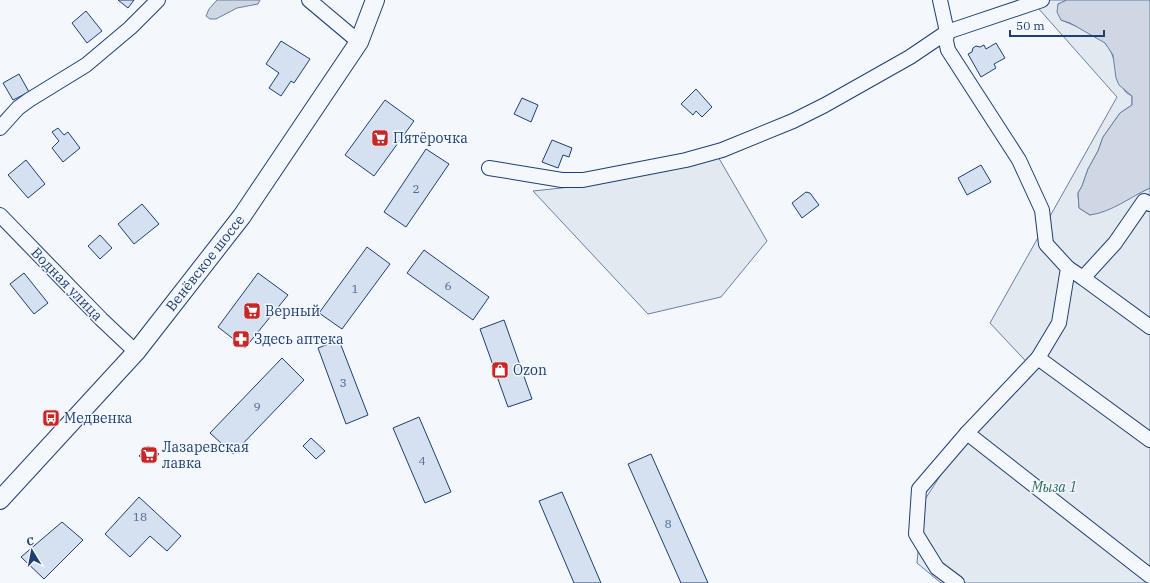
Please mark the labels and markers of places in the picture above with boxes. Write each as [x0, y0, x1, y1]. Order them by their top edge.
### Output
supermarket icon: Пятёрочка [370, 128, 390, 148]
place label: Пятёрочка [393, 129, 468, 147]
supermarket icon: Верный [242, 301, 262, 321]
place label: Верный [265, 302, 320, 320]
pharmacy icon: Здесь аптека [231, 329, 251, 349]
place label: Здесь аптека [254, 330, 344, 348]
shop icon: Ozon [490, 360, 510, 380]
place label: Ozon [513, 361, 547, 379]
bus stop icon: Медвенка [41, 408, 61, 428]
place label: Медвенка [64, 409, 133, 427]
place label: Лазаревская лавка [162, 438, 249, 472]
supermarket icon: Лазаревская лавка [139, 445, 159, 465]

